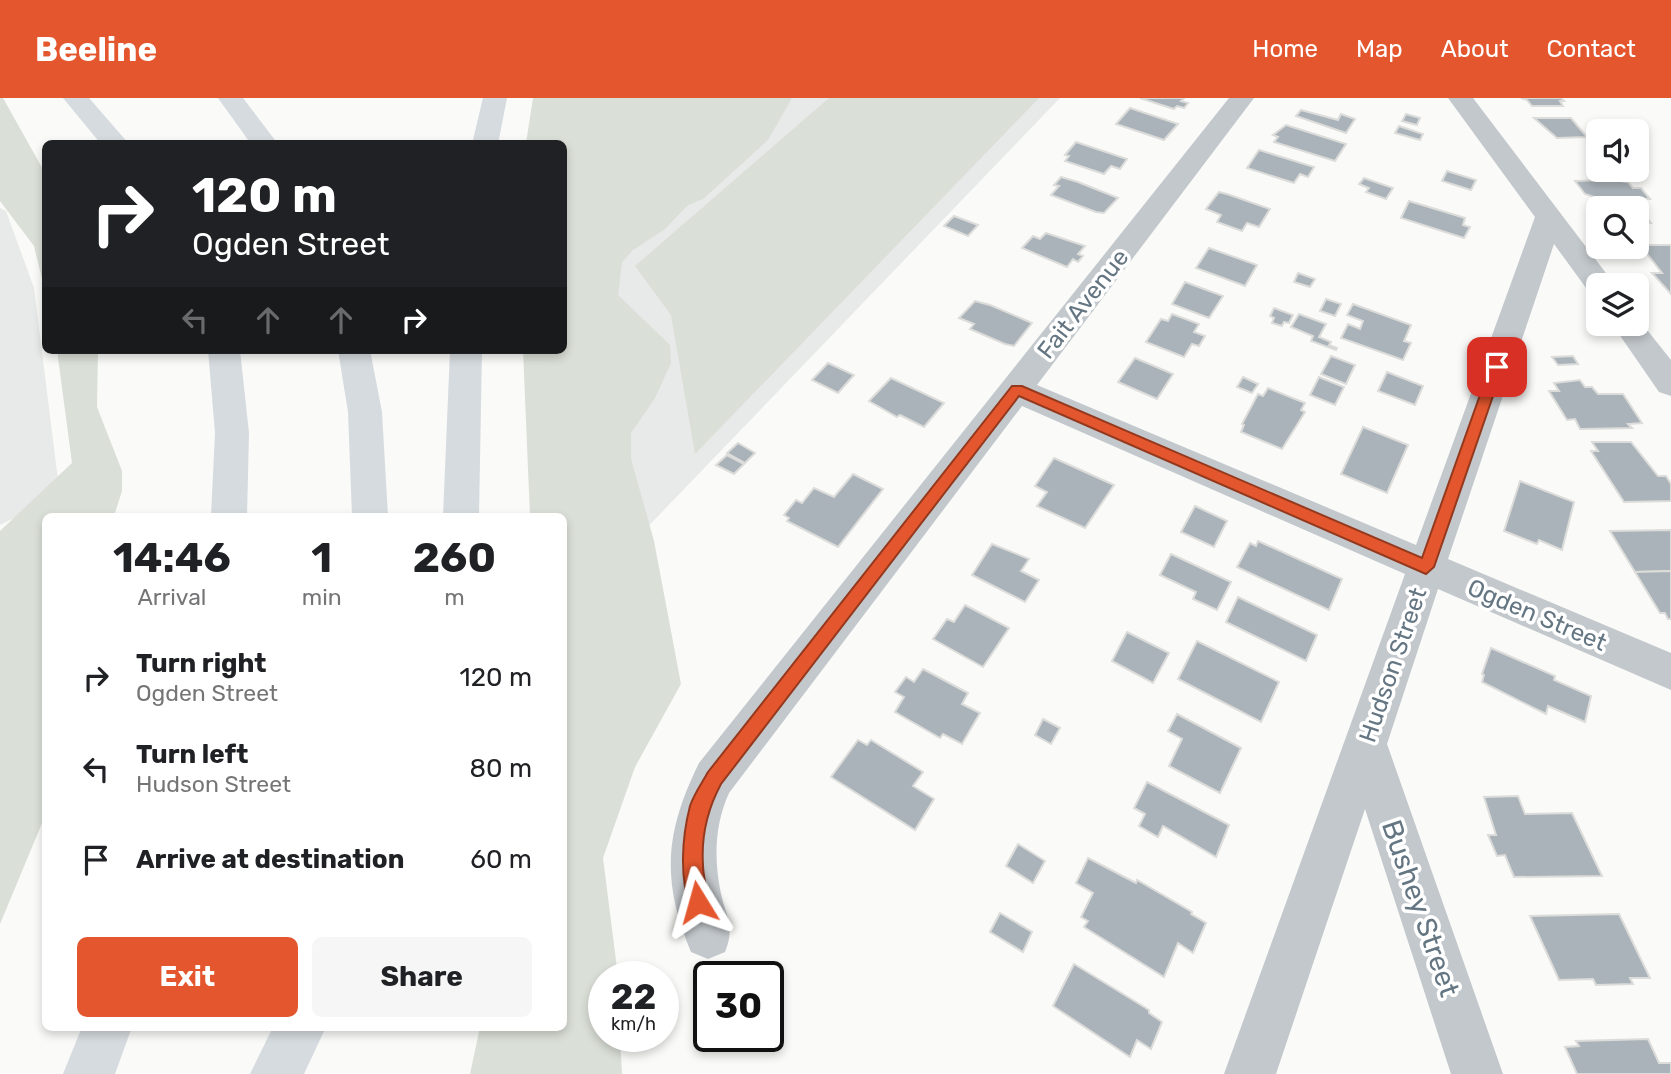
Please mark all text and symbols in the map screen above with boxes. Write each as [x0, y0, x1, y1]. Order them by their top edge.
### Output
text: Beeline [35, 30, 157, 69]
text: Home [1252, 35, 1318, 63]
text: Map [1356, 35, 1403, 63]
text: About [1441, 35, 1509, 63]
text: Contact [1547, 35, 1636, 63]
map controls [1586, 119, 1649, 336]
button: sound [1586, 119, 1649, 182]
text: 120 m [192, 166, 337, 224]
icon: right [77, 168, 168, 259]
button: search [1586, 196, 1649, 259]
text: Ogden Street [192, 225, 389, 263]
street label: Fait Avenue [1032, 244, 1134, 364]
button: layers [1586, 273, 1649, 336]
icon: left [176, 301, 214, 339]
icon: ahead [249, 301, 287, 339]
icon: ahead [322, 301, 360, 339]
icon: right [395, 301, 433, 339]
pin [1467, 337, 1527, 397]
icon: arrive [1478, 348, 1516, 386]
text: 14:46 [113, 533, 231, 583]
text: 1 [311, 533, 332, 583]
text: 260 [413, 533, 496, 583]
street label: Ogden Street [1463, 573, 1611, 657]
text: Arrival [137, 583, 206, 611]
text: min [302, 583, 342, 611]
text: m [444, 583, 465, 611]
street label: Hudson Street [1353, 584, 1433, 746]
text: Turn right [136, 648, 266, 679]
icon: right [77, 659, 115, 697]
text: 120 m [460, 662, 532, 693]
text: Ogden Street [136, 679, 278, 707]
text: Turn left [136, 739, 248, 770]
icon: left [77, 750, 115, 788]
text: 80 m [469, 753, 532, 784]
text: Hudson Street [136, 770, 291, 798]
street label: Bushey Street [1375, 816, 1466, 1001]
icon: arrive [77, 841, 115, 879]
text: Arrive at destination [136, 844, 404, 875]
text: 60 m [470, 844, 532, 875]
position arrow [661, 865, 735, 939]
button: Exit [77, 937, 298, 1017]
button: Share [312, 937, 532, 1017]
speed limit sign: 30 [693, 961, 784, 1052]
text: 22 [611, 976, 656, 1018]
text: km/h [611, 1013, 656, 1035]

